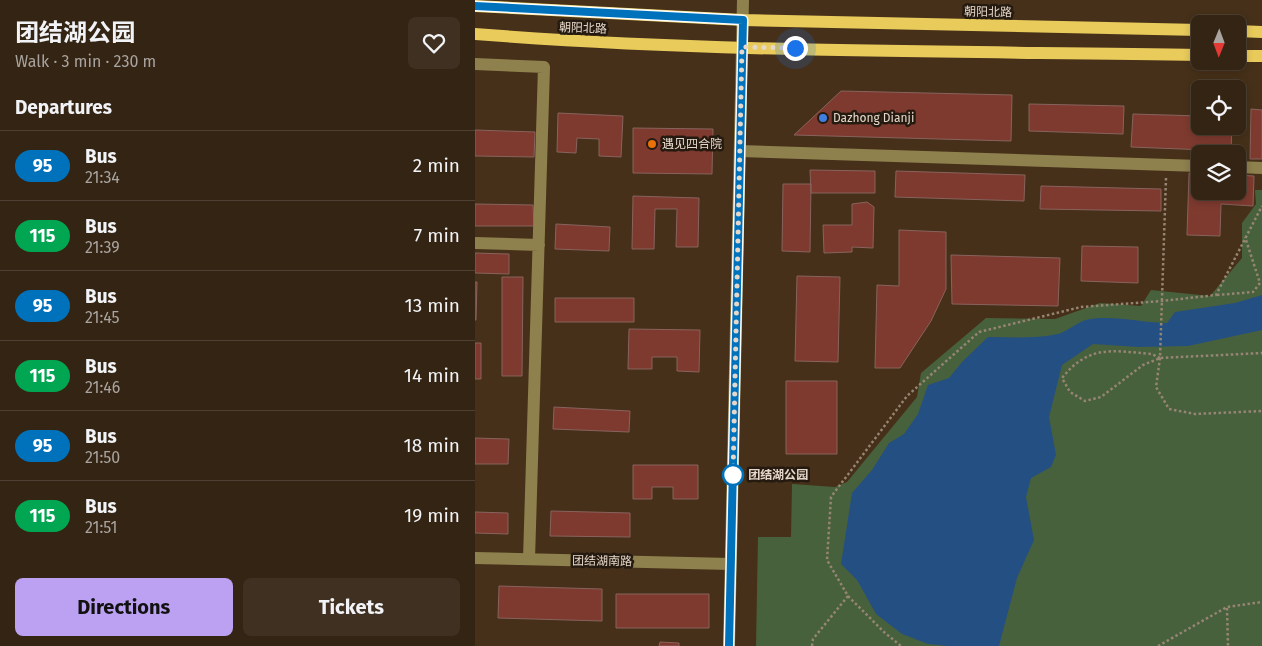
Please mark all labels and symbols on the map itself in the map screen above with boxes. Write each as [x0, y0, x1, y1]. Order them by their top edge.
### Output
street label: 朝阳北路 [964, 5, 1012, 19]
north arrow [1191, 15, 1246, 70]
street label: 朝阳北路 [559, 20, 607, 36]
your location [783, 36, 808, 61]
place label: Dazhong Dianji [833, 111, 914, 125]
marker: Dazhong Dianji [817, 112, 829, 124]
place label: 遇见四合院 [662, 137, 722, 151]
marker: 遇见四合院 [646, 138, 658, 150]
marker: 团结湖公园 [722, 464, 744, 486]
place label: 团结湖公园 [748, 468, 808, 482]
street label: 团结湖南路 [572, 553, 632, 569]

